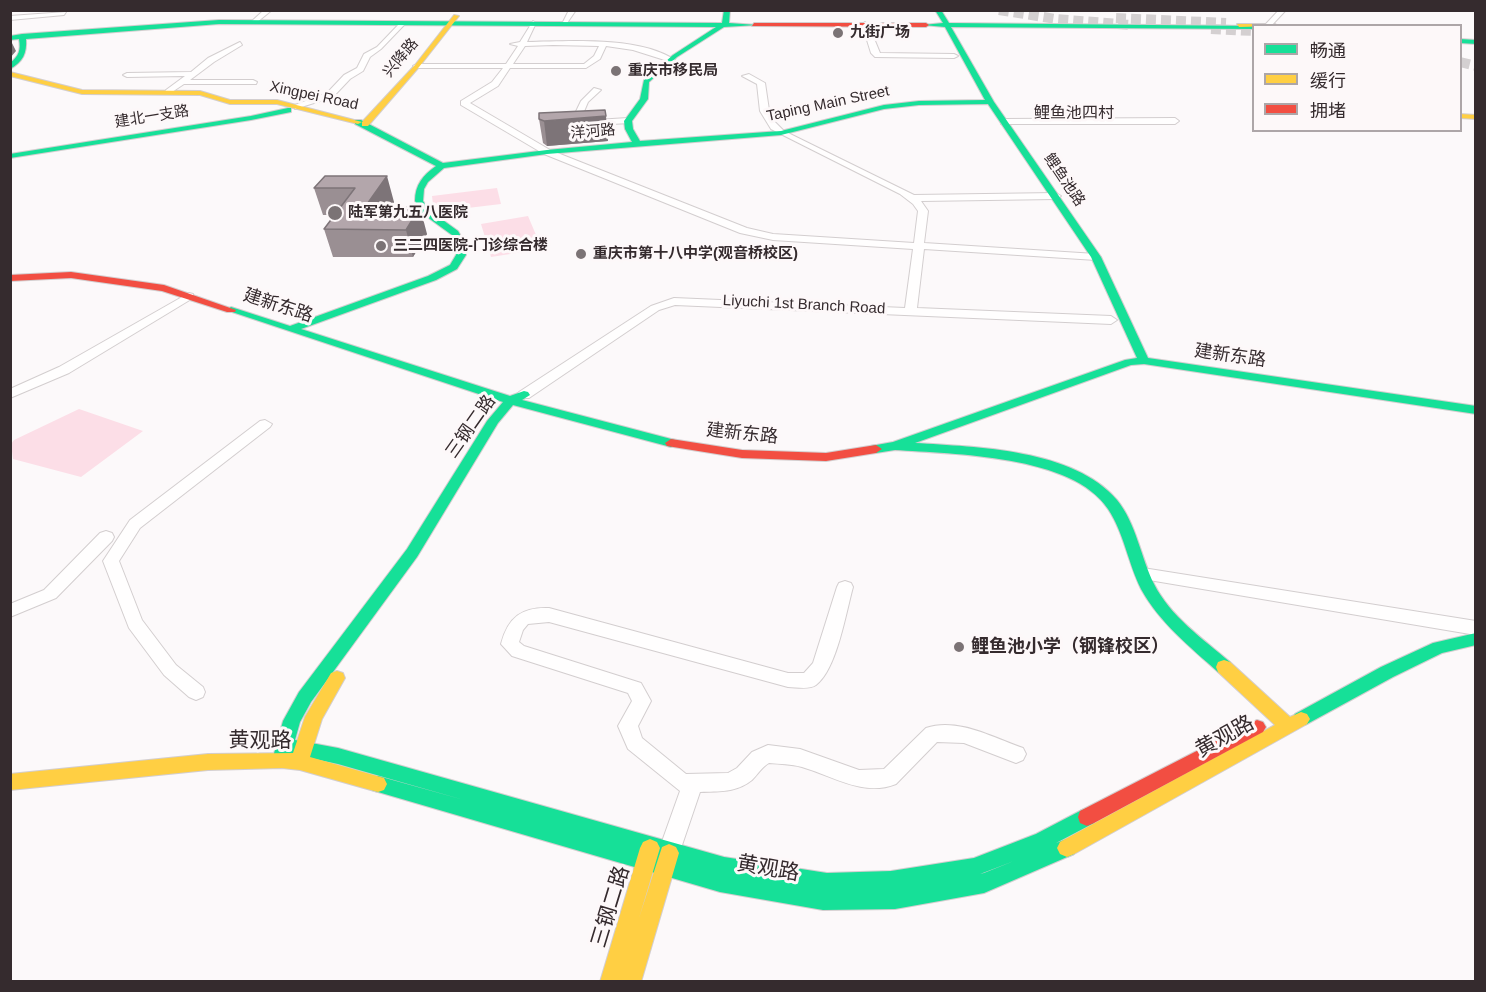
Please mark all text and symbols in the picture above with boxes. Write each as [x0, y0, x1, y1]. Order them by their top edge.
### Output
place label: 九街广场 [850, 24, 910, 42]
legend [1252, 24, 1462, 132]
marker: 九街广场 [831, 26, 845, 40]
street label: 兴降路 [380, 35, 422, 81]
text: 畅通 [1310, 41, 1346, 61]
place label: 重庆市移民局 [628, 62, 718, 80]
marker: 重庆市移民局 [609, 64, 623, 78]
text: 缓行 [1310, 71, 1346, 91]
street label: Xingpei Road [268, 78, 360, 114]
street label: Taping Main Street [765, 82, 891, 126]
text: 拥堵 [1310, 101, 1346, 121]
street label: 建北一支路 [114, 102, 190, 132]
district label: 鲤鱼池四村 [1034, 104, 1114, 124]
street label: 洋河路 [570, 121, 616, 143]
street label: 鲤鱼池路 [1040, 150, 1088, 210]
marker: 陆军第九五八医院 [326, 204, 344, 222]
place label: 陆军第九五八医院 [348, 204, 468, 222]
place label: 三二四医院-门诊综合楼 [393, 237, 548, 255]
marker: 三二四医院-门诊综合楼 [374, 239, 388, 253]
place label: 重庆市第十八中学(观音桥校区) [593, 245, 798, 263]
marker: 重庆市第十八中学(观音桥校区) [574, 247, 588, 261]
street label: 建新东路 [240, 285, 316, 327]
street label: Liyuchi 1st Branch Road [722, 292, 886, 318]
street label: 建新东路 [1193, 340, 1267, 372]
street label: 三钢二路 [442, 391, 500, 463]
street label: 建新东路 [705, 419, 779, 449]
place label: 鲤鱼池小学（钢锋校区） [971, 636, 1169, 658]
marker: 鲤鱼池小学（钢锋校区） [952, 640, 966, 654]
street label: 黄观路 [1191, 711, 1259, 763]
street label: 黄观路 [229, 728, 291, 754]
street label: 黄观路 [735, 851, 801, 887]
street label: 三钢二路 [587, 863, 635, 951]

